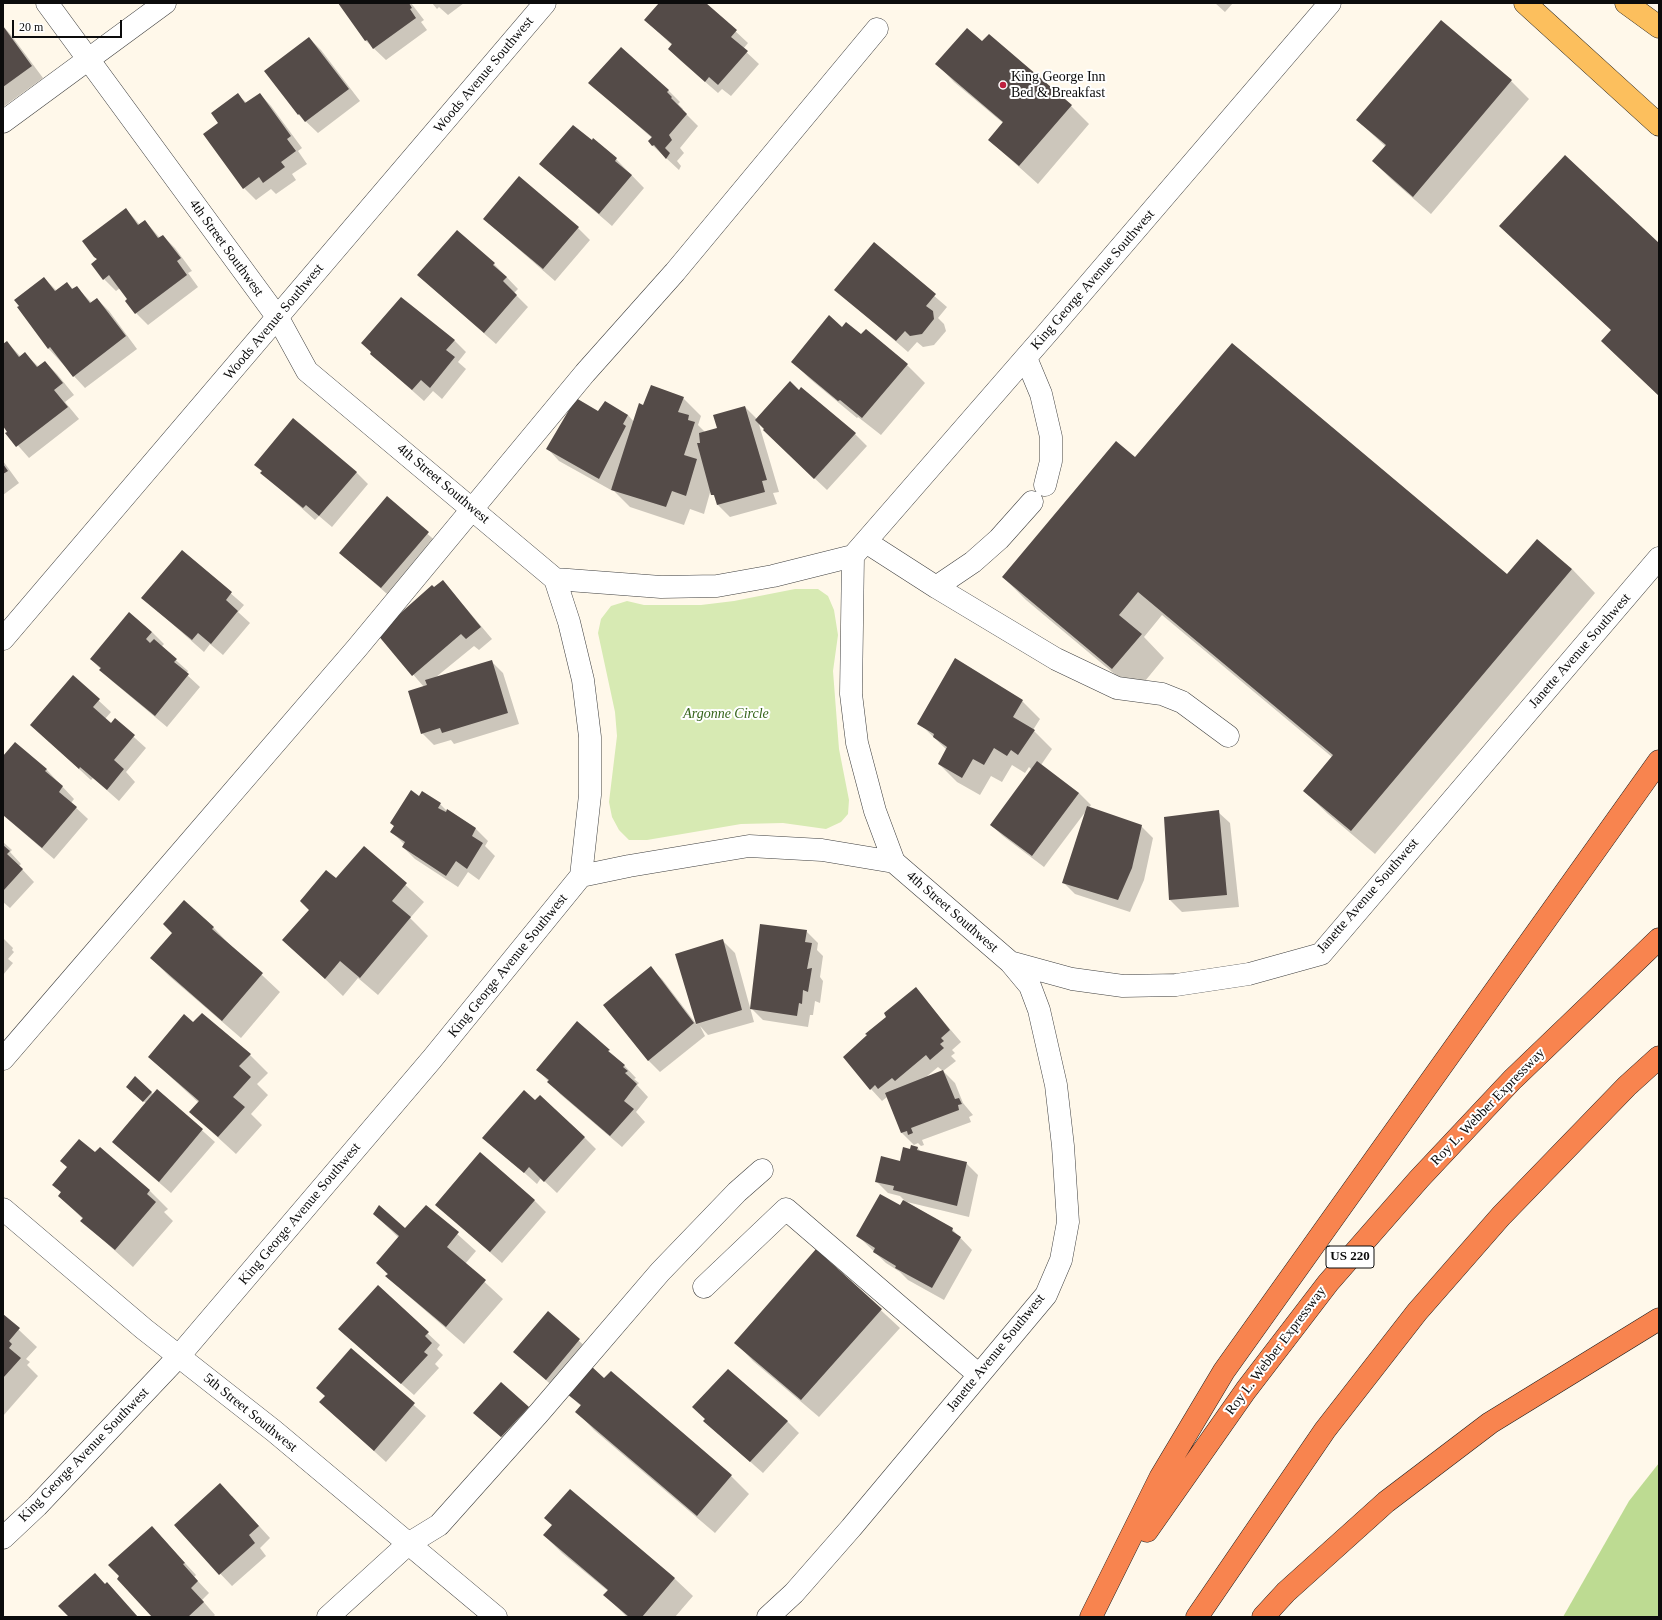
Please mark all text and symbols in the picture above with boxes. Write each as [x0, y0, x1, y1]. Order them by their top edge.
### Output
scale bar [14, 12, 124, 38]
street label: Woods Avenue Southwest [431, 14, 537, 136]
text: 20 m [19, 20, 43, 34]
place label: King George Inn Bed & Breakfast [1011, 69, 1106, 102]
marker: King George Inn Bed & Breakfast [998, 80, 1008, 90]
street label: 4th Street Southwest [185, 196, 267, 300]
street label: King George Avenue Southwest [1028, 206, 1158, 354]
street label: Woods Avenue Southwest [221, 261, 327, 383]
street label: 4th Street Southwest [393, 440, 493, 528]
street label: Janette Avenue Southwest [1526, 590, 1634, 712]
park label: Argonne Circle [683, 706, 769, 722]
street label: Janette Avenue Southwest [1314, 835, 1422, 957]
street label: 4th Street Southwest [903, 868, 1001, 956]
street label: King George Avenue Southwest [445, 891, 571, 1041]
street label: Roy L. Webber Expressway [1428, 1045, 1548, 1169]
street label: King George Avenue Southwest [236, 1140, 364, 1288]
road number: US 220 [1326, 1246, 1374, 1268]
street label: Roy L. Webber Expressway [1222, 1283, 1330, 1419]
street label: Janette Avenue Southwest [943, 1291, 1049, 1415]
street label: 5th Street Southwest [200, 1370, 300, 1456]
street label: King George Avenue Southwest [15, 1384, 153, 1526]

